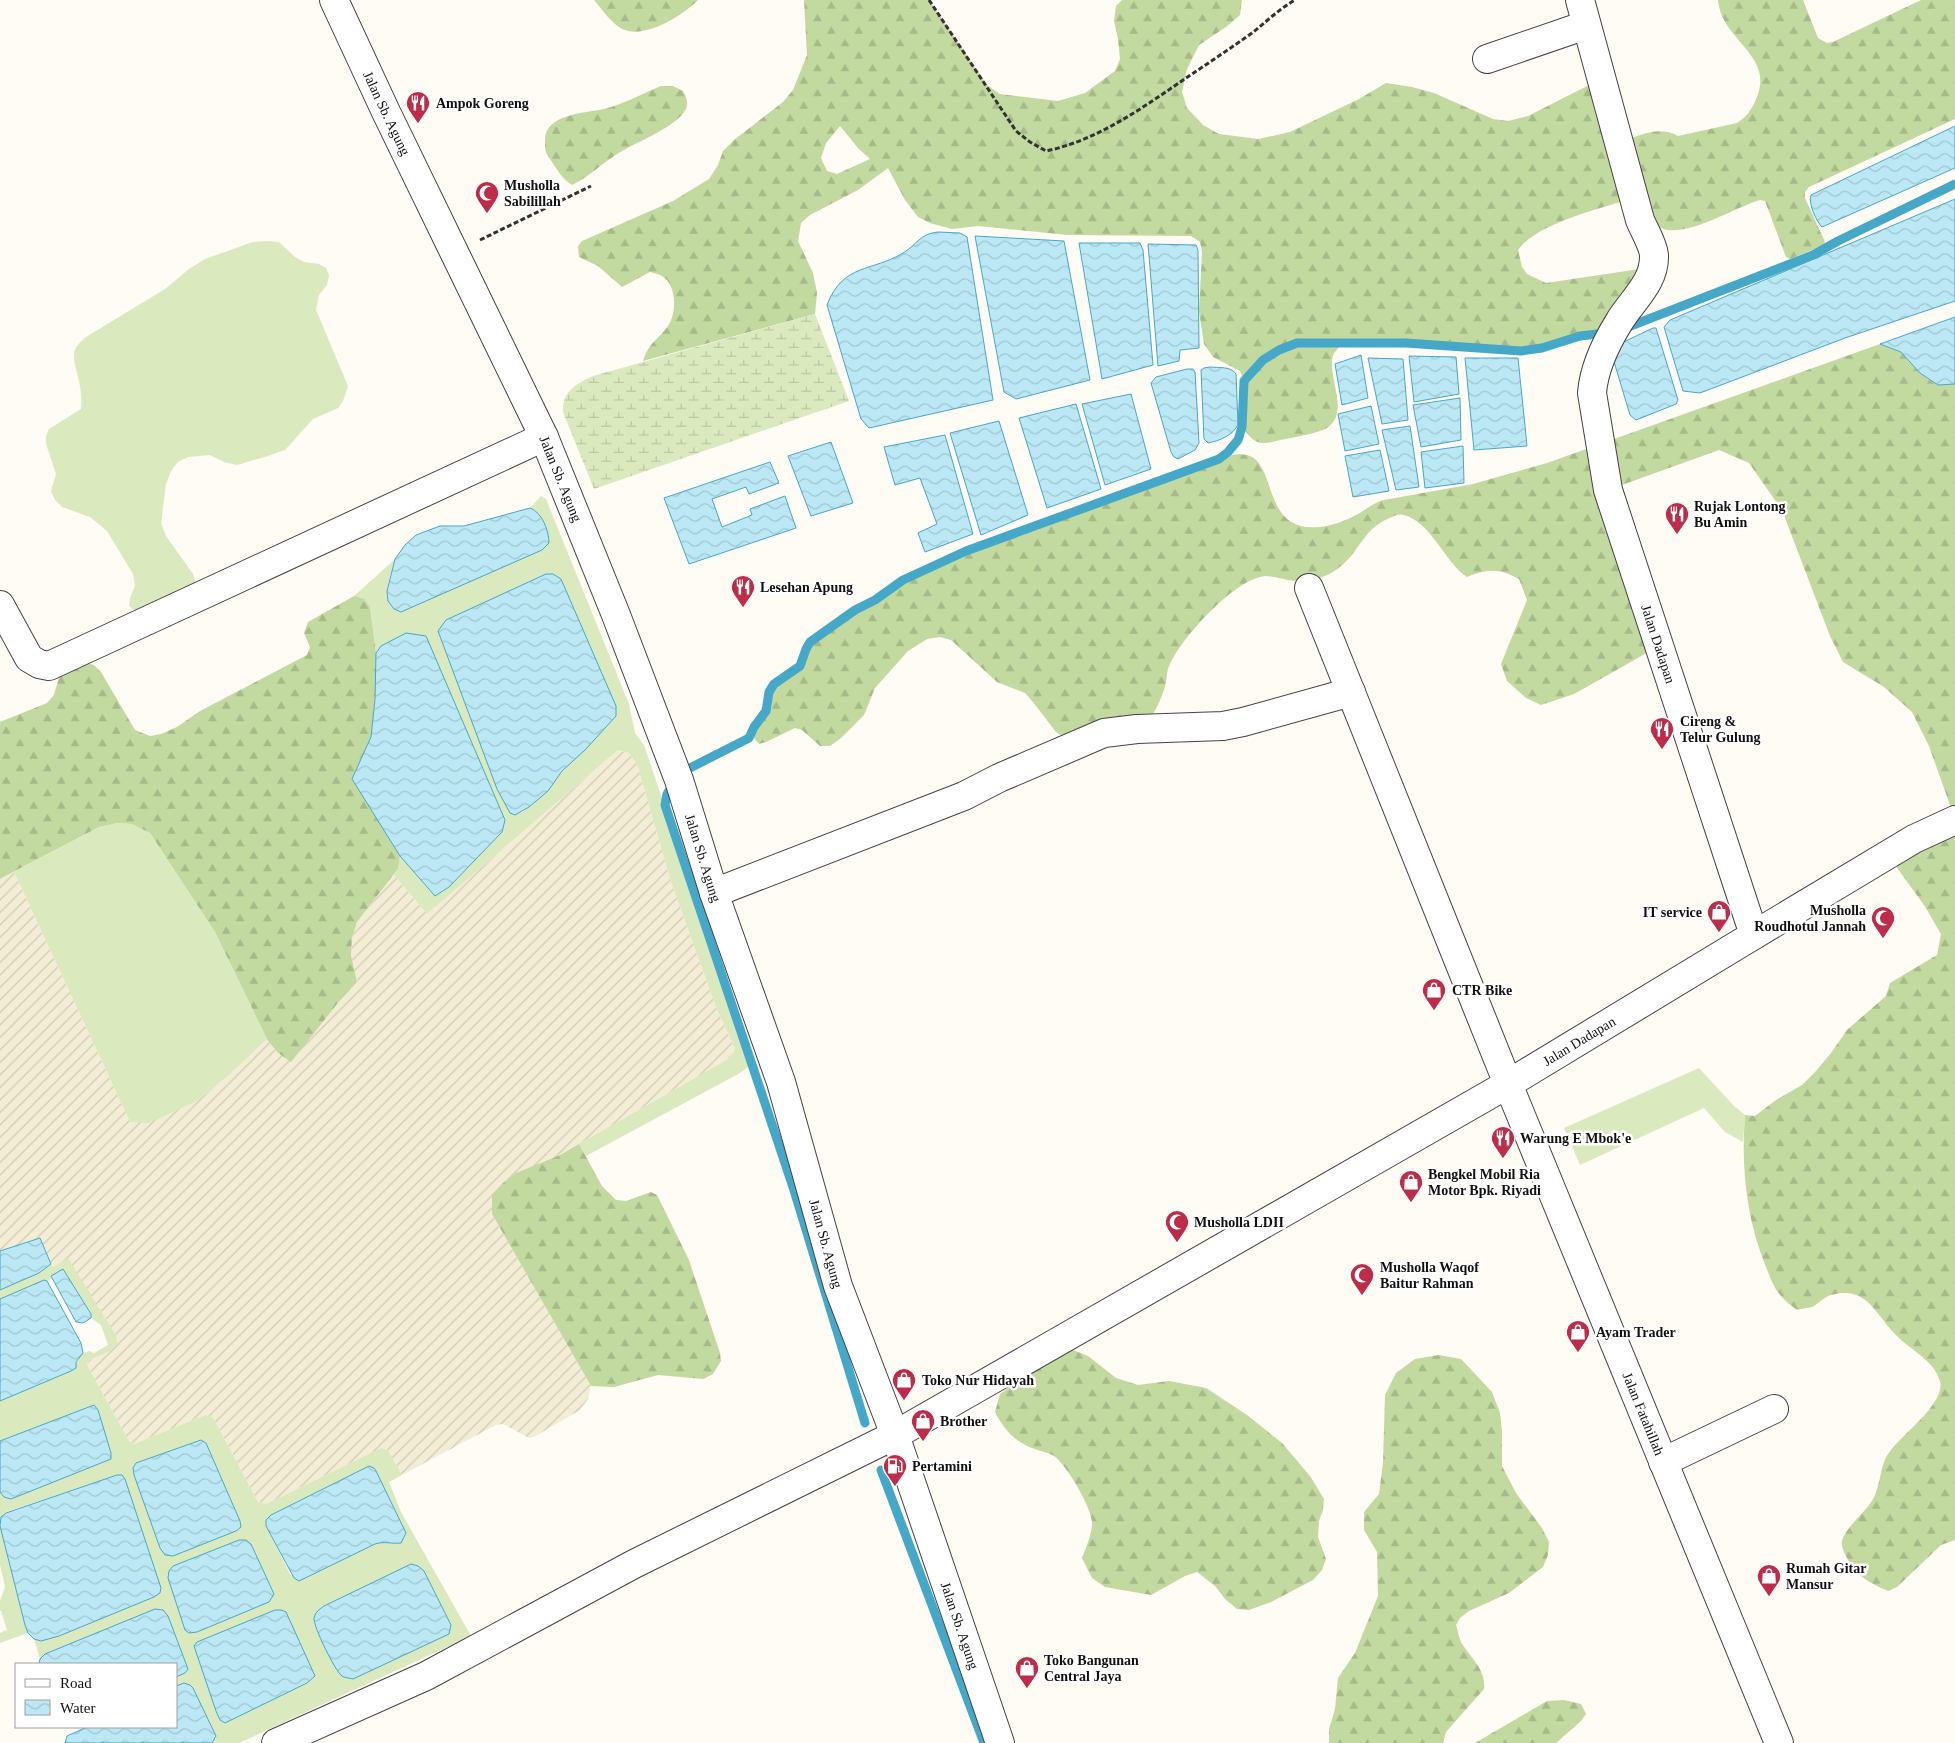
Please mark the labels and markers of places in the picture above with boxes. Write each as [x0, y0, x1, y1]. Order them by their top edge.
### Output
restaurant icon: Ampok Goreng [405, 90, 431, 124]
place label: Ampok Goreng [436, 96, 529, 111]
place label: Musholla Sabilillah [504, 178, 561, 209]
mosque icon: Musholla Sabilillah [474, 180, 500, 214]
place label: Rujak Lontong Bu Amin [1694, 499, 1785, 530]
restaurant icon: Rujak Lontong Bu Amin [1664, 501, 1690, 535]
restaurant icon: Lesehan Apung [730, 574, 756, 608]
place label: Lesehan Apung [760, 580, 853, 595]
place label: Cireng & Telur Gulung [1680, 714, 1761, 745]
restaurant icon: Cireng & Telur Gulung [1649, 716, 1675, 750]
shop icon: IT service [1706, 899, 1732, 933]
place label: Musholla Roudhotul Jannah [1754, 903, 1866, 934]
place label: IT service [1643, 905, 1702, 920]
mosque icon: Musholla Roudhotul Jannah [1870, 905, 1896, 939]
shop icon: CTR Bike [1421, 977, 1447, 1011]
place label: CTR Bike [1452, 983, 1512, 998]
restaurant icon: Warung E Mbok'e [1490, 1125, 1516, 1159]
place label: Warung E Mbok'e [1520, 1131, 1631, 1146]
place label: Bengkel Mobil Ria Motor Bpk. Riyadi [1428, 1167, 1541, 1198]
shop icon: Bengkel Mobil Ria Motor Bpk. Riyadi [1398, 1169, 1424, 1203]
mosque icon: Musholla LDII [1164, 1209, 1190, 1243]
place label: Musholla LDII [1194, 1215, 1284, 1230]
place label: Musholla Waqof Baitur Rahman [1380, 1260, 1479, 1291]
mosque icon: Musholla Waqof Baitur Rahman [1349, 1262, 1375, 1296]
shop icon: Ayam Trader [1565, 1319, 1591, 1353]
place label: Ayam Trader [1596, 1325, 1676, 1340]
shop icon: Toko Nur Hidayah [891, 1367, 917, 1401]
place label: Toko Nur Hidayah [922, 1373, 1034, 1388]
shop icon: Brother [910, 1408, 936, 1442]
place label: Brother [940, 1414, 987, 1429]
fuel station icon: Pertamini [882, 1453, 908, 1487]
place label: Pertamini [912, 1459, 972, 1474]
place label: Rumah Gitar Mansur [1786, 1561, 1867, 1592]
shop icon: Rumah Gitar Mansur [1756, 1563, 1782, 1597]
place label: Toko Bangunan Central Jaya [1044, 1653, 1139, 1684]
shop icon: Toko Bangunan Central Jaya [1014, 1655, 1040, 1689]

